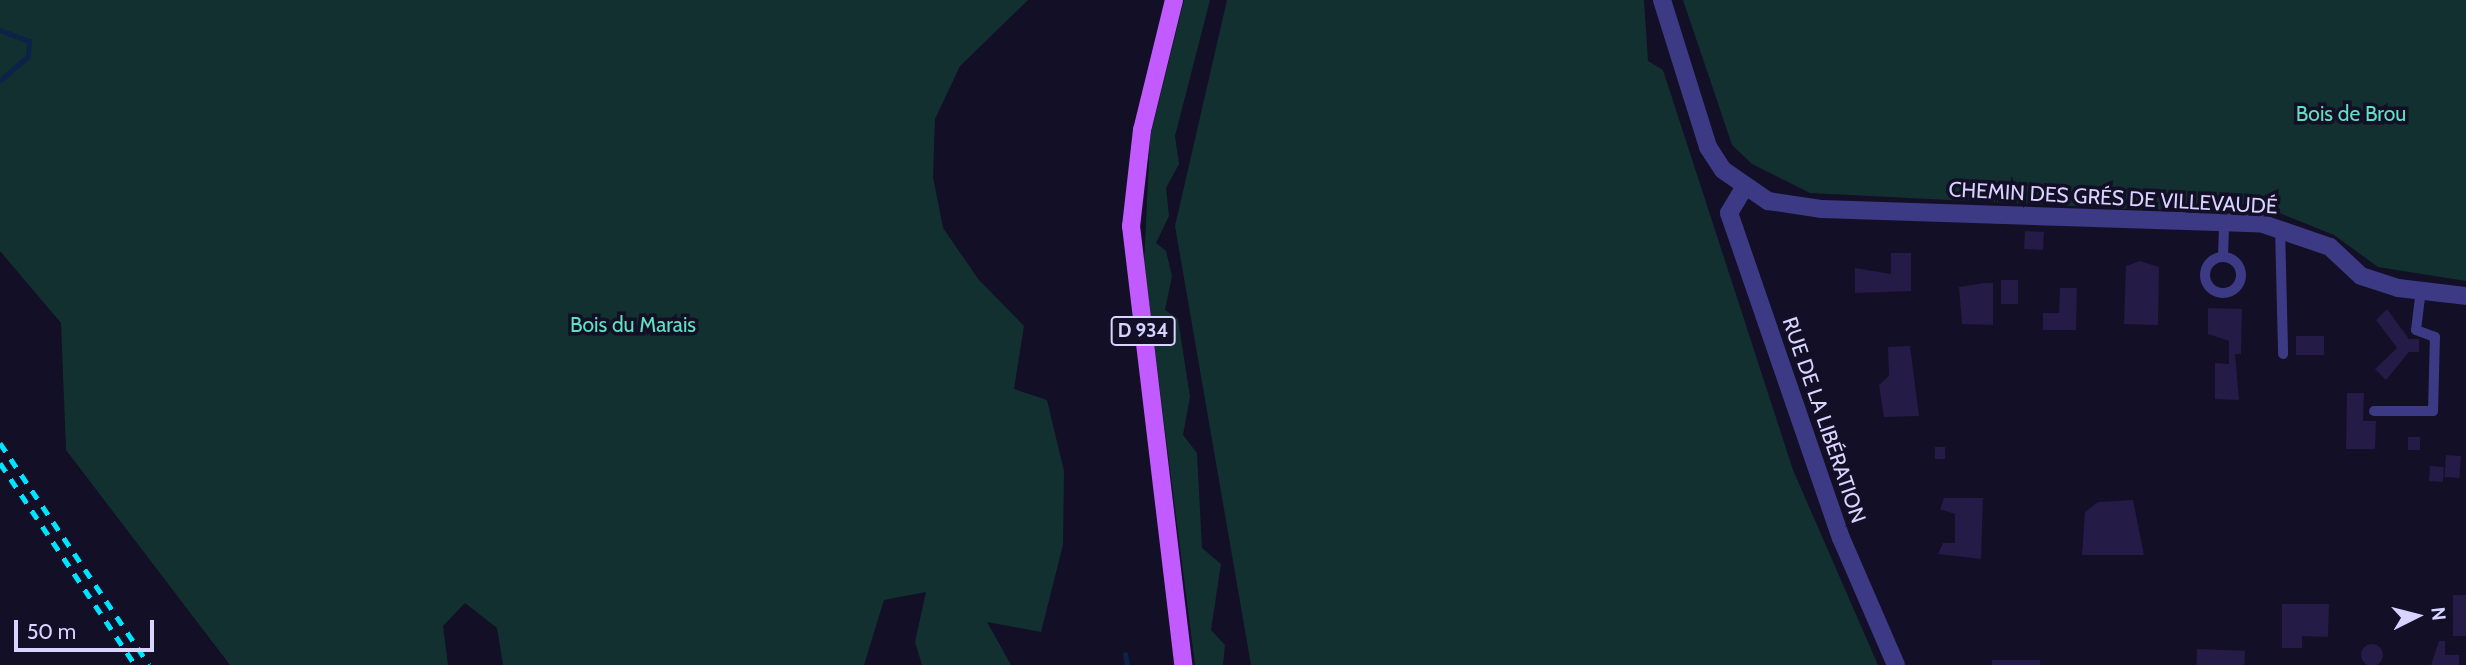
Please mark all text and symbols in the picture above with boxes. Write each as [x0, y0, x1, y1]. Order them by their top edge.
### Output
park label: Bois de Brou [2296, 101, 2406, 127]
street label: CHEMIN DES GRÉS DE VILLEVAUDÉ [1948, 177, 2278, 219]
park label: Bois du Marais [570, 312, 696, 338]
street label: RUE DE LA LIBÉRATION [1777, 314, 1871, 526]
road number: D 934 [1110, 316, 1176, 346]
north arrow [2382, 581, 2452, 651]
scale bar [18, 606, 158, 650]
text: N [2426, 606, 2451, 622]
text: 50 m [27, 619, 76, 644]

